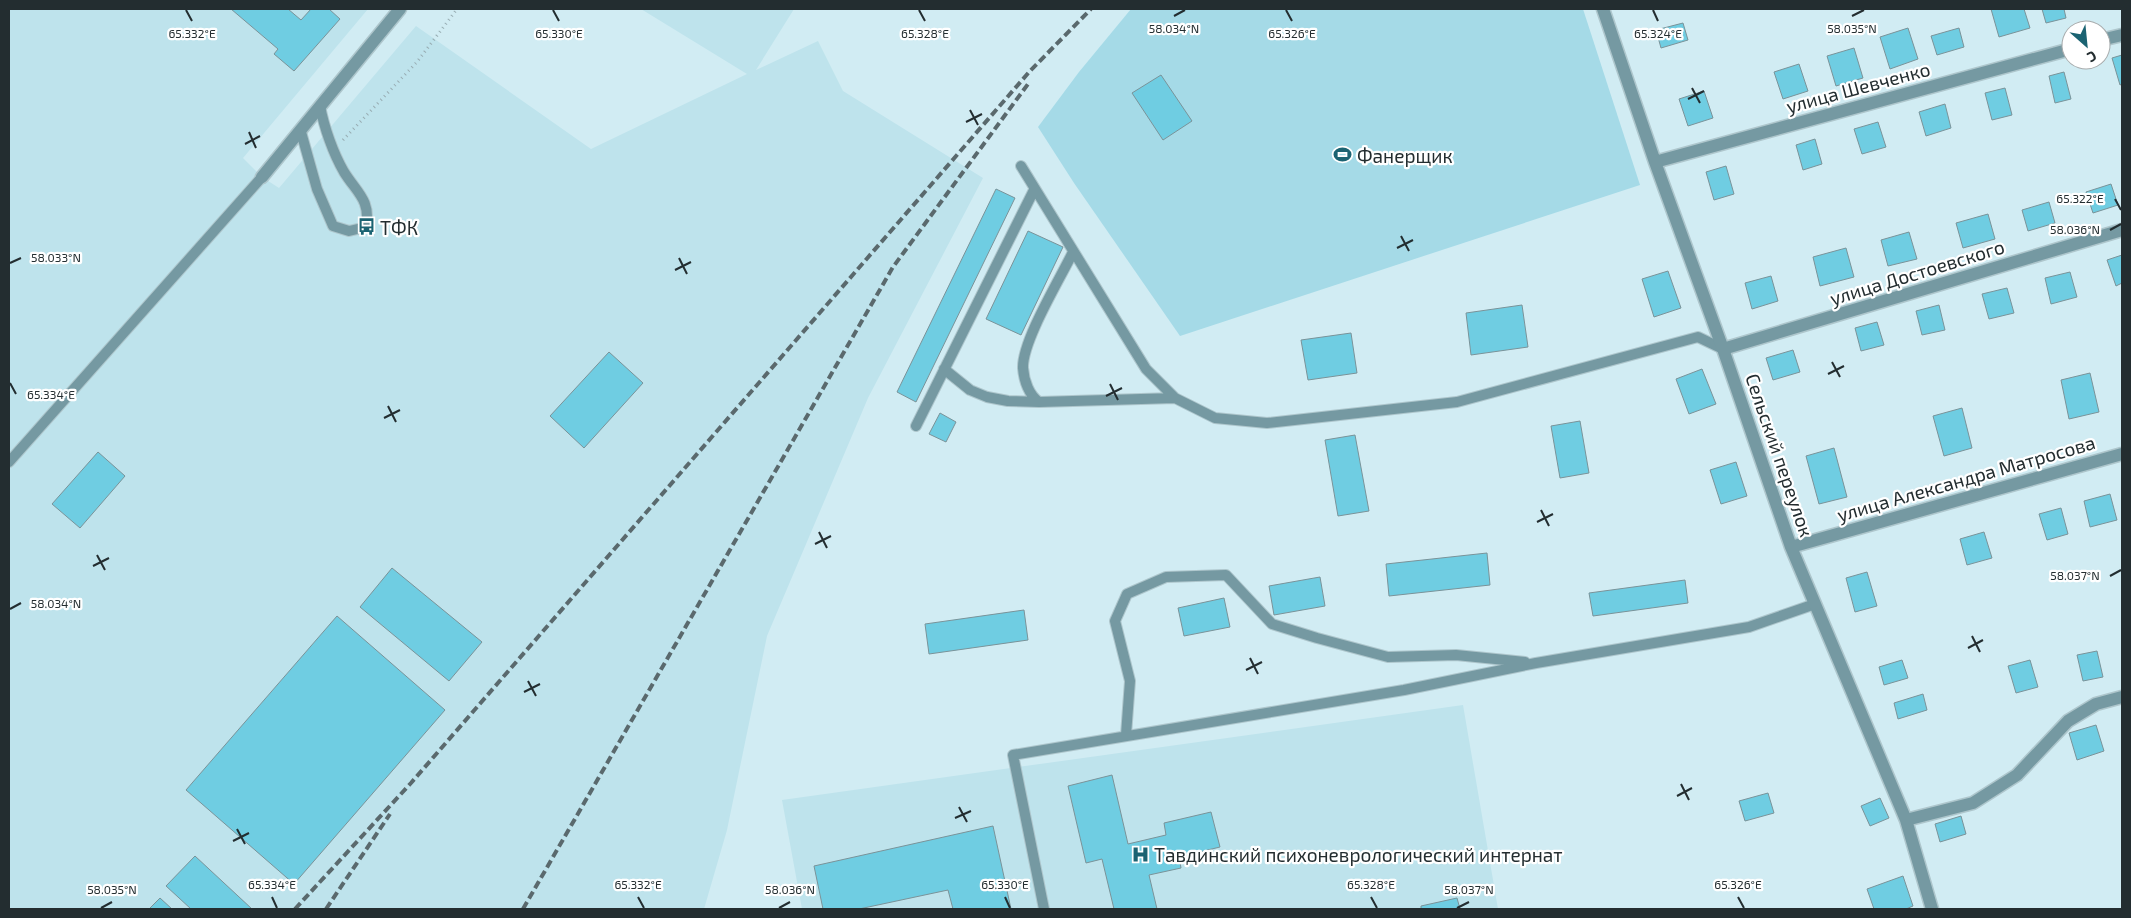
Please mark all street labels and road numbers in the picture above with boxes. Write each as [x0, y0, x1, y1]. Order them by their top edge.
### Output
street label: улица Шевченко [1783, 57, 1933, 118]
street label: улица Достоевского [1827, 235, 2007, 310]
street label: Сельский переулок [1740, 370, 1819, 540]
street label: улица Александра Матросова [1834, 430, 2098, 527]

